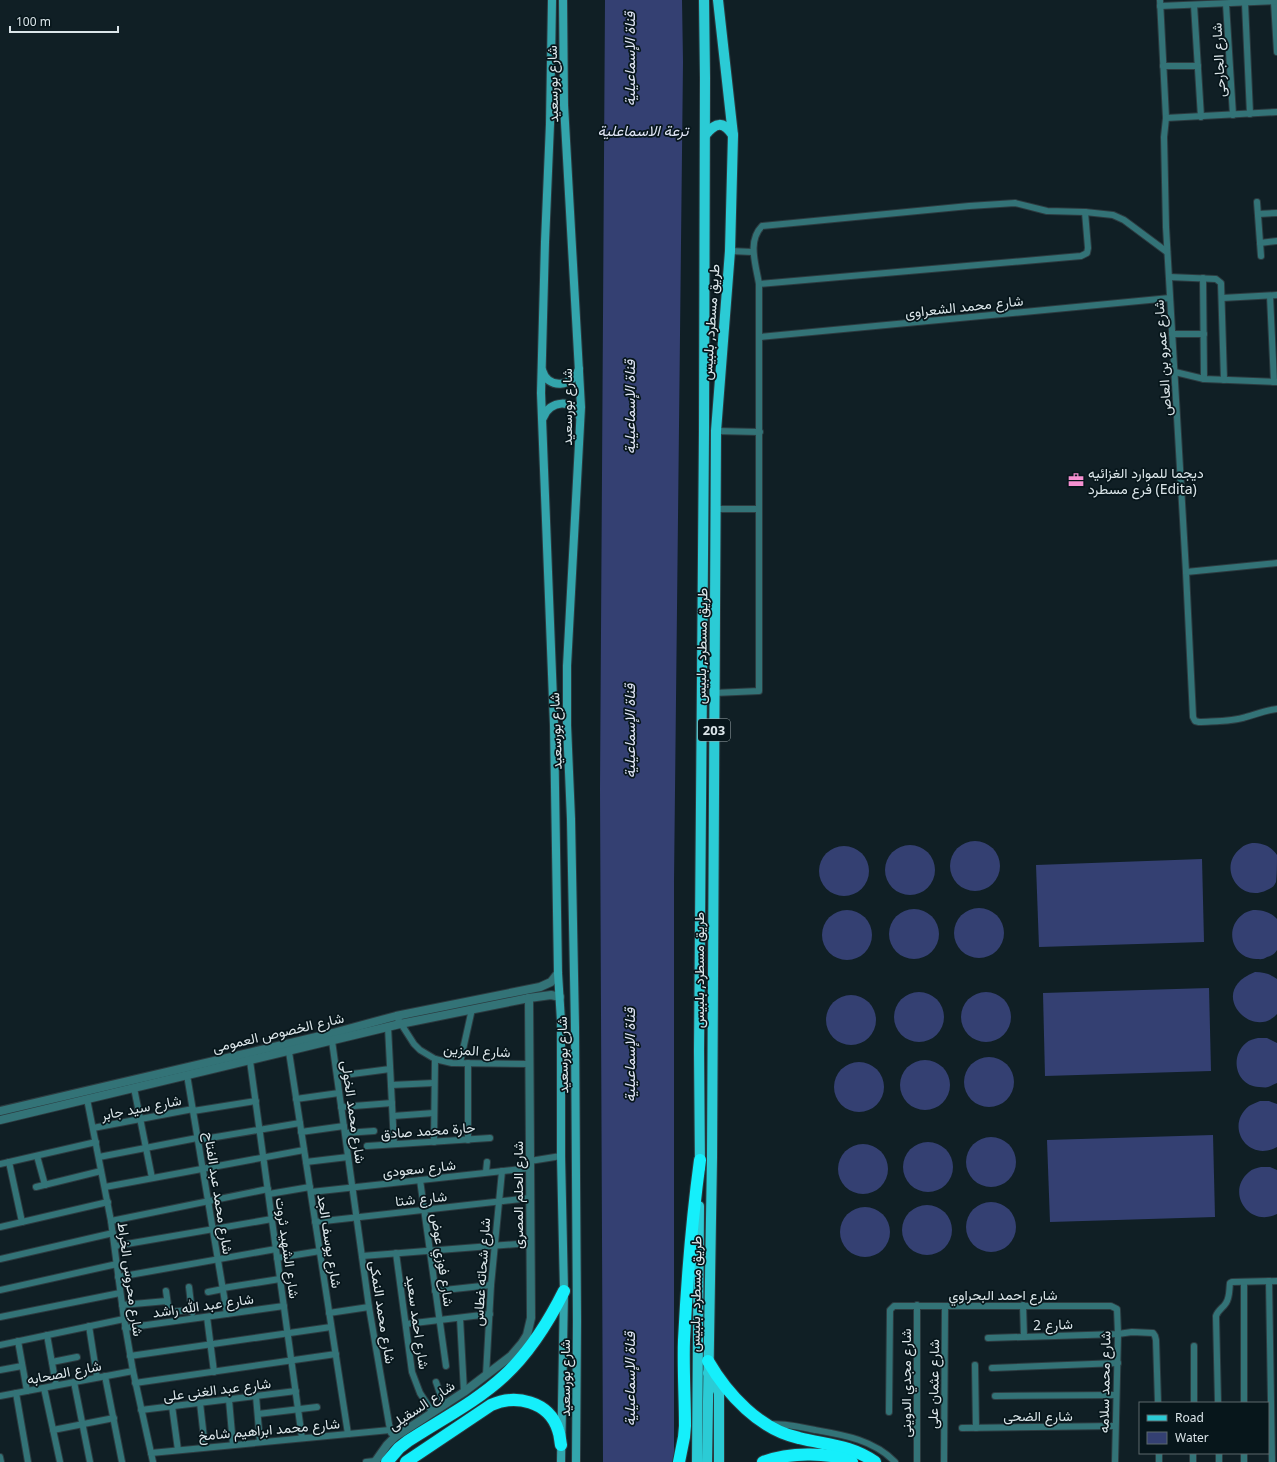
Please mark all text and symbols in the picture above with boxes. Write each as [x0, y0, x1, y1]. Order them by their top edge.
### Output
scale bar [10, 8, 118, 34]
water label: قناة الإسماعيلية [619, 11, 640, 106]
text: 100 m [16, 13, 51, 30]
street label: شارع الجارحى [1207, 22, 1231, 98]
street label: شارع بورسعيد [542, 45, 564, 123]
water label: ترعة الاسماعلية [598, 120, 691, 140]
street label: طريق مسطرد, بلبيس [696, 263, 724, 381]
street label: شارع محمد الشعراوى [904, 290, 1024, 324]
street label: شارع عمرو بن العاص [1148, 299, 1178, 417]
water label: قناة الإسماعيلية [619, 359, 640, 454]
street label: شارع بورسعيد [557, 368, 578, 446]
place label: ديجما للموارد الغزائيه فرع مسطرد (Edita) [1088, 463, 1204, 500]
office icon: ديجما للموارد الغزائيه فرع مسطرد (Edita) [1067, 471, 1085, 489]
street label: طريق مسطرد, بلبيس [690, 588, 712, 704]
water label: قناة الإسماعيلية [619, 683, 640, 778]
street label: شارع بورسعيد [544, 692, 568, 770]
road number: 203 [698, 719, 730, 741]
street label: طريق مسطرد, بلبيس [689, 912, 708, 1028]
water label: قناة الإسماعيلية [619, 1007, 640, 1102]
street label: شارع الخصوص العمومى [210, 1008, 346, 1058]
street label: شارع بورسعيد [552, 1016, 574, 1094]
street label: شارع المزين [443, 1039, 511, 1063]
street label: شارع محمد الخولى [335, 1059, 371, 1165]
street label: شارع سيد جابر [98, 1090, 183, 1126]
street label: حارة محمد صادق [380, 1117, 476, 1143]
street label: شارع محمد عبد الفتاح [198, 1130, 238, 1256]
street label: شارع الحلم المصرى [508, 1141, 529, 1249]
street label: شارع سعودى [381, 1155, 457, 1183]
street label: شارع شتا [394, 1186, 448, 1212]
street label: شارع يوسف الجد [311, 1193, 347, 1290]
street label: شارع الشهيد ثروت [270, 1196, 305, 1300]
street label: شارع فوزي عوض [424, 1212, 459, 1308]
street label: شارع شحاته غطاس [468, 1217, 496, 1327]
street label: شارع محروس الخراط [112, 1221, 148, 1338]
street label: طريق مسطرد, بلبيس [684, 1236, 706, 1352]
street label: شارع محمد النمكى [363, 1259, 401, 1365]
street label: شارع احمد سعيد [400, 1274, 434, 1371]
street label: شارع احمد البحراوي [948, 1285, 1058, 1307]
street label: شارع عبد الله راشد [151, 1289, 255, 1323]
street label: شارع 2 [1033, 1314, 1073, 1336]
street label: شارع مجدي الدوينى [896, 1329, 918, 1437]
water label: قناة الإسماعيلية [619, 1331, 640, 1426]
street label: شارع محمد سلامه [1094, 1331, 1116, 1433]
street label: شارع بورسعيد [555, 1339, 576, 1417]
street label: شارع عثمان على [923, 1339, 945, 1429]
street label: شارع الصحابه [25, 1355, 103, 1391]
street label: شارع عبد الغنى على [162, 1373, 272, 1407]
street label: شارع السقيلى [384, 1376, 459, 1436]
legend [1139, 1402, 1269, 1454]
street label: شارع الضحى [1003, 1406, 1073, 1427]
text: Road [1175, 1409, 1204, 1426]
street label: شارع محمد ابراهيم شامخ [197, 1413, 341, 1447]
text: Water [1175, 1429, 1209, 1446]

